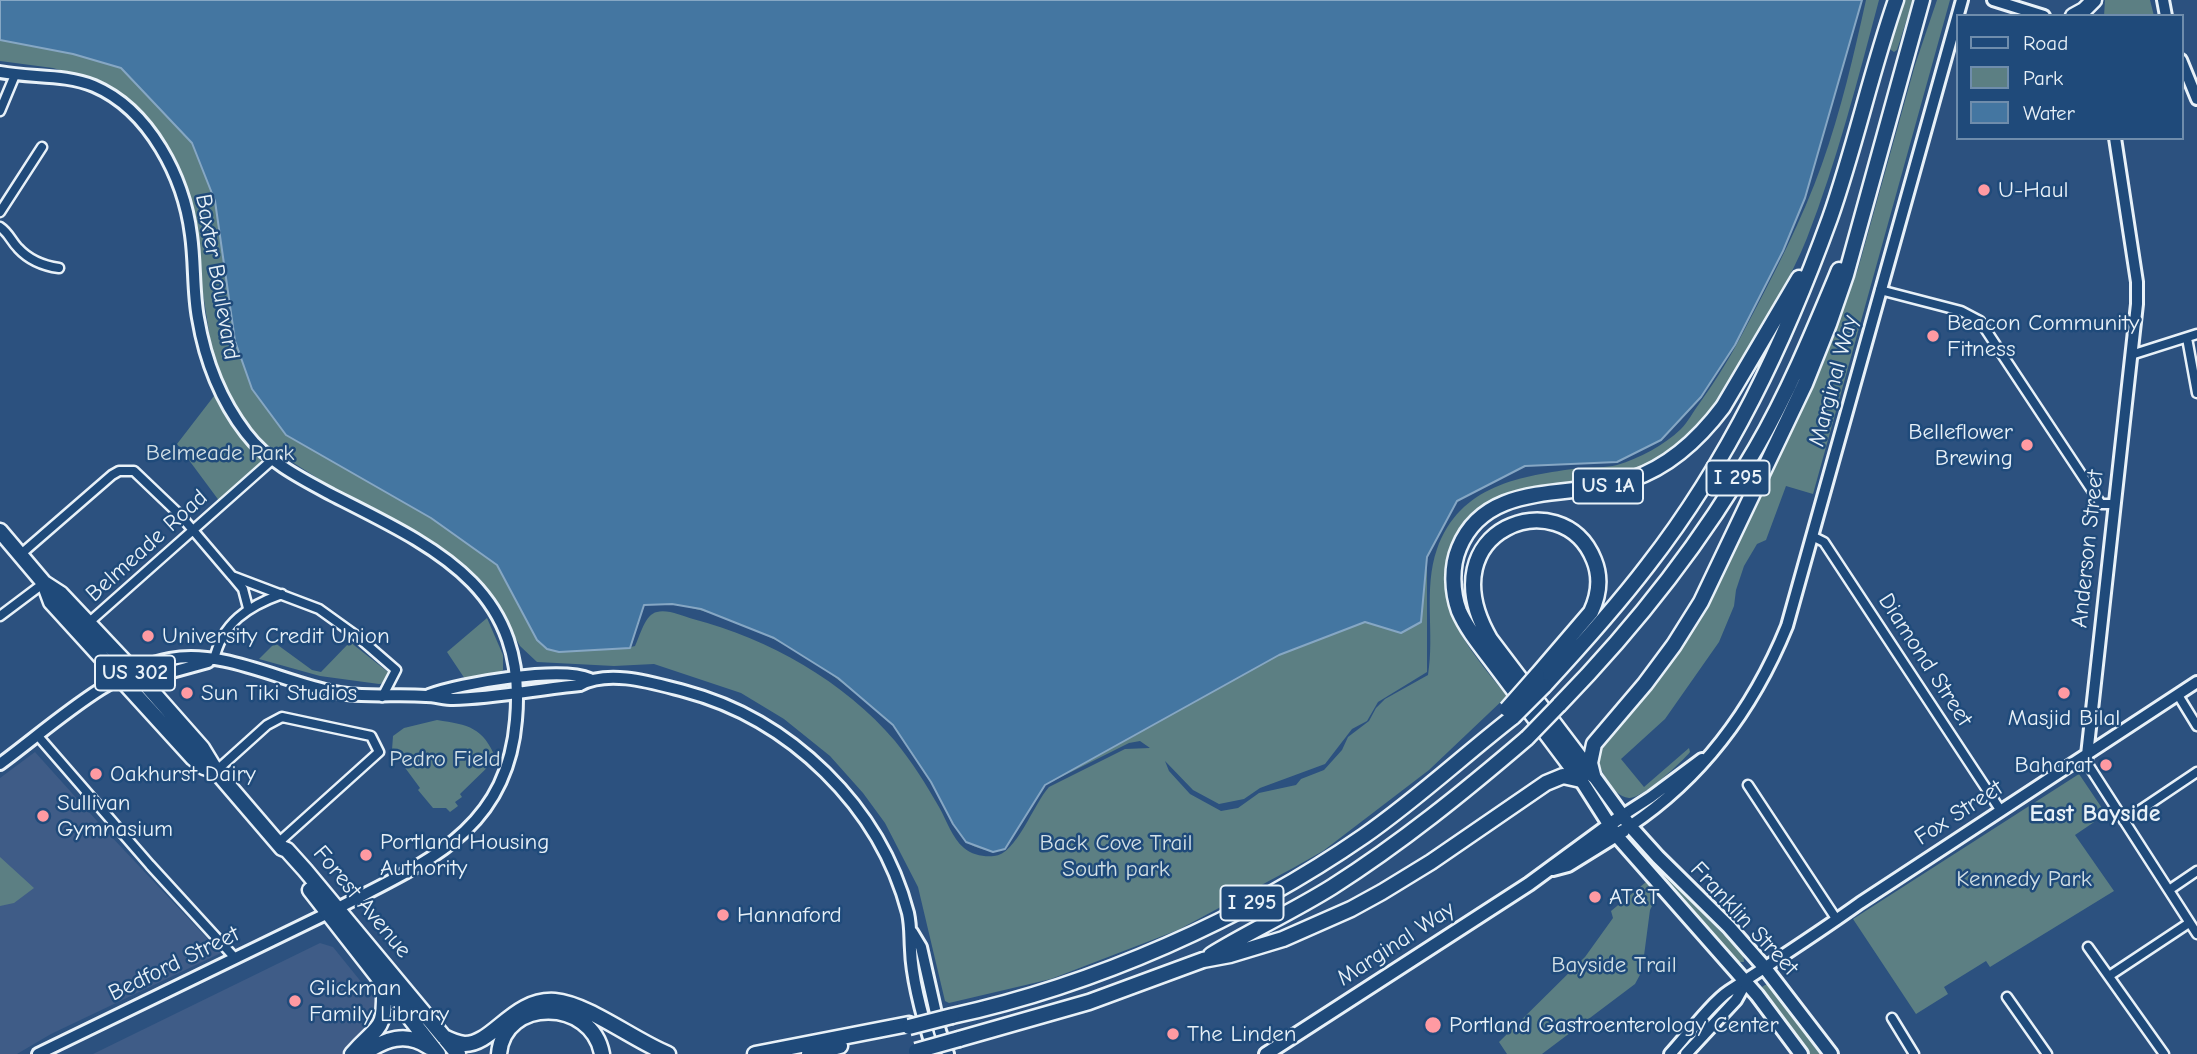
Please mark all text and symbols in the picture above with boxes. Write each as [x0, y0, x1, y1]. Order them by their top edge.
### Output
legend [1955, 14, 2183, 140]
text: Road [2023, 31, 2068, 55]
text: Park [2023, 66, 2063, 90]
text: Water [2023, 101, 2075, 125]
place label: U-Haul [1998, 176, 2068, 204]
marker: U-Haul [1976, 182, 1992, 198]
street label: Baxter Boulevard [189, 192, 245, 362]
place label: Beacon Community Fitness [1947, 309, 2139, 363]
street label: Marginal Way [1803, 312, 1865, 450]
marker: Beacon Community Fitness [1925, 328, 1941, 344]
place label: Belleflower Brewing [1908, 418, 2013, 472]
marker: Belleflower Brewing [2019, 437, 2035, 453]
park label: Belmeade Park [146, 439, 294, 467]
road number: I 295 [1706, 461, 1770, 496]
road number: US 1A [1573, 468, 1643, 504]
street label: Anderson Street [2066, 469, 2110, 629]
street label: Belmeade Road [80, 484, 214, 608]
street label: Diamond Street [1872, 588, 1978, 732]
place label: University Credit Union [162, 622, 390, 650]
marker: University Credit Union [140, 628, 156, 644]
road number: US 302 [95, 656, 175, 690]
place label: Sun Tiki Studios [201, 679, 357, 707]
marker: Sun Tiki Studios [179, 685, 195, 701]
marker: Masjid Bilal [2056, 685, 2072, 701]
place label: Masjid Bilal [2008, 704, 2120, 732]
park label: Pedro Field [389, 745, 501, 773]
place label: Baharat [2015, 751, 2092, 779]
marker: Baharat [2098, 757, 2114, 773]
place label: Oakhurst Dairy [110, 760, 256, 788]
marker: Oakhurst Dairy [88, 766, 104, 782]
street label: Fox Street [1910, 774, 2008, 852]
place label: Sullivan Gymnasium [57, 789, 173, 843]
district label: East Bayside [2029, 800, 2161, 828]
marker: Sullivan Gymnasium [35, 808, 51, 824]
place label: Portland Housing Authority [380, 828, 550, 882]
park label: Back Cove Trail South park [1039, 829, 1193, 883]
street label: Forest Avenue [307, 840, 417, 964]
marker: Portland Housing Authority [358, 847, 374, 863]
street label: Franklin Street [1684, 856, 1804, 982]
park label: Kennedy Park [1956, 865, 2092, 893]
place label: AT&T [1609, 883, 1659, 911]
road number: I 295 [1220, 886, 1284, 920]
marker: AT&T [1587, 889, 1603, 905]
street label: Marginal Way [1332, 896, 1460, 992]
place label: Hannaford [737, 901, 842, 929]
marker: Hannaford [715, 907, 731, 923]
street label: Bedford Street [104, 920, 244, 1008]
park label: Bayside Trail [1551, 951, 1677, 979]
place label: Glickman Family Library [309, 974, 449, 1028]
marker: Glickman Family Library [287, 993, 303, 1009]
place label: Portland Gastroenterology Center [1449, 1011, 1779, 1039]
marker: Portland Gastroenterology Center [1423, 1015, 1443, 1035]
place label: The Linden [1187, 1020, 1296, 1048]
marker: The Linden [1165, 1026, 1181, 1042]

